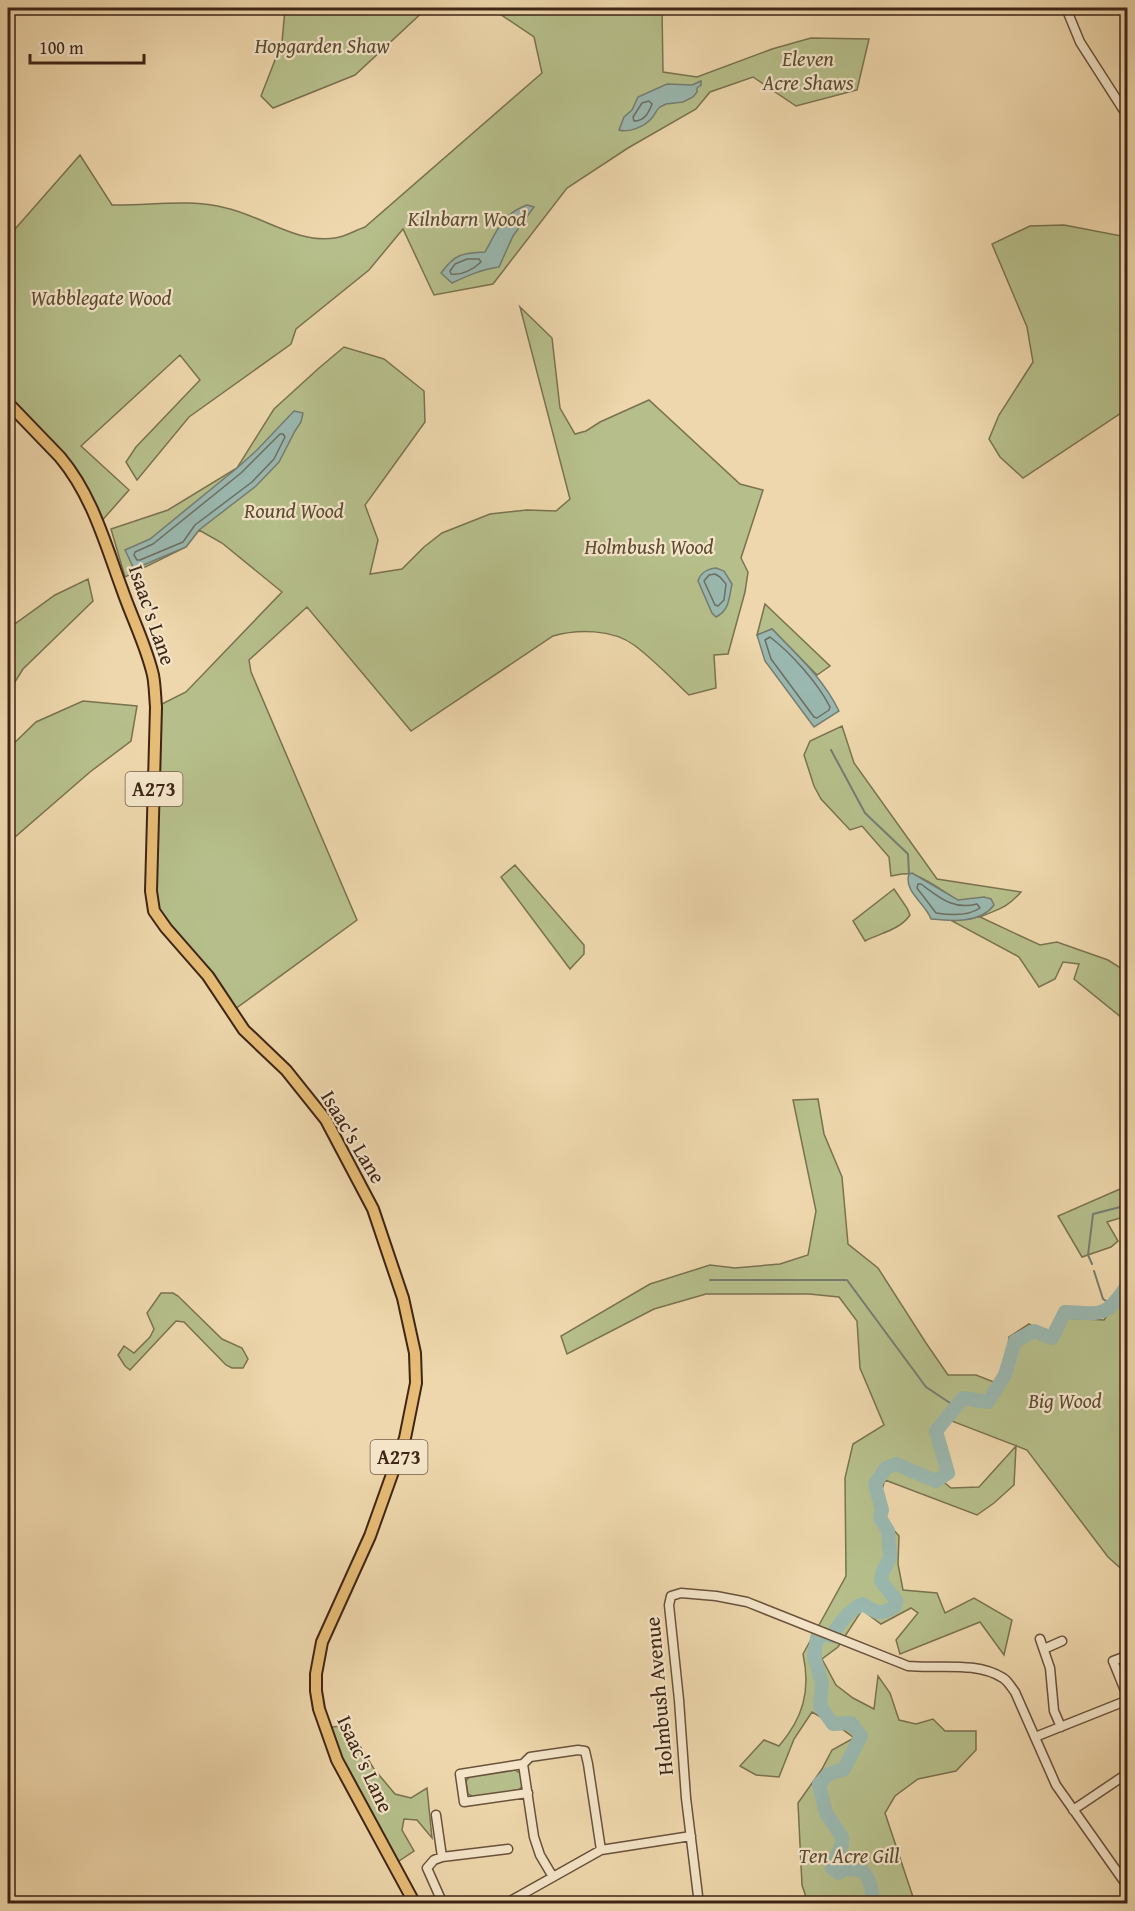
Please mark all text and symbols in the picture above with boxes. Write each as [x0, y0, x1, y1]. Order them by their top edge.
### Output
scale bar [30, 27, 144, 65]
park label: Hopgarden Shaw [253, 30, 390, 61]
text: 100 m [39, 34, 84, 61]
park label: Eleven Acre Shaws [762, 43, 854, 98]
park label: Kilnbarn Wood [407, 203, 526, 234]
park label: Wabblegate Wood [30, 282, 172, 313]
park label: Round Wood [243, 495, 344, 526]
park label: Holmbush Wood [583, 531, 714, 562]
street label: Isaac's Lane [121, 561, 184, 669]
road number: A273 [126, 772, 182, 806]
street label: Isaac's Lane [313, 1084, 394, 1189]
park label: Big Wood [1027, 1385, 1102, 1416]
road number: A273 [370, 1440, 428, 1474]
street label: Holmbush Avenue [636, 1615, 681, 1777]
street label: Isaac's Lane [329, 1710, 402, 1818]
park label: Ten Acre Gill [799, 1840, 899, 1871]

